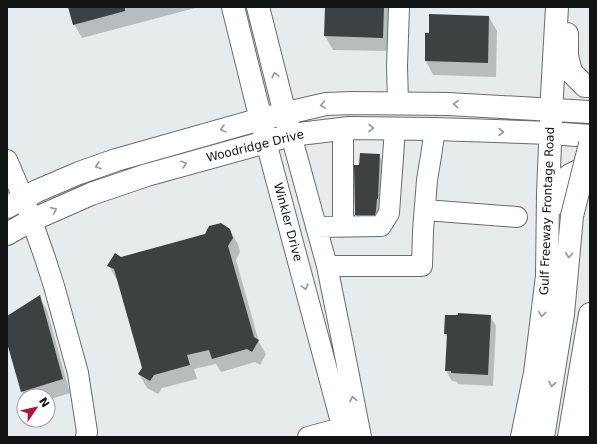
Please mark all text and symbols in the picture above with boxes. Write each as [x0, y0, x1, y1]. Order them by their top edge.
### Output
one-way arrow [271, 72, 280, 79]
one-way arrow [320, 100, 326, 109]
one-way arrow [453, 100, 459, 109]
one-way arrow [220, 124, 227, 133]
one-way arrow [368, 124, 374, 133]
street label: Woodridge Drive [205, 127, 305, 165]
one-way arrow [498, 127, 504, 136]
street label: Gulf Freeway Frontage Road [537, 127, 557, 295]
one-way arrow [95, 161, 102, 170]
one-way arrow [181, 161, 188, 169]
street label: Winkler Drive [271, 181, 305, 263]
one-way arrow [49, 207, 57, 215]
one-way arrow [564, 252, 573, 258]
one-way arrow [300, 284, 309, 291]
one-way arrow [538, 311, 547, 317]
one-way arrow [548, 381, 557, 387]
north arrow [16, 388, 56, 428]
text: N [36, 395, 52, 410]
one-way arrow [350, 396, 358, 402]

